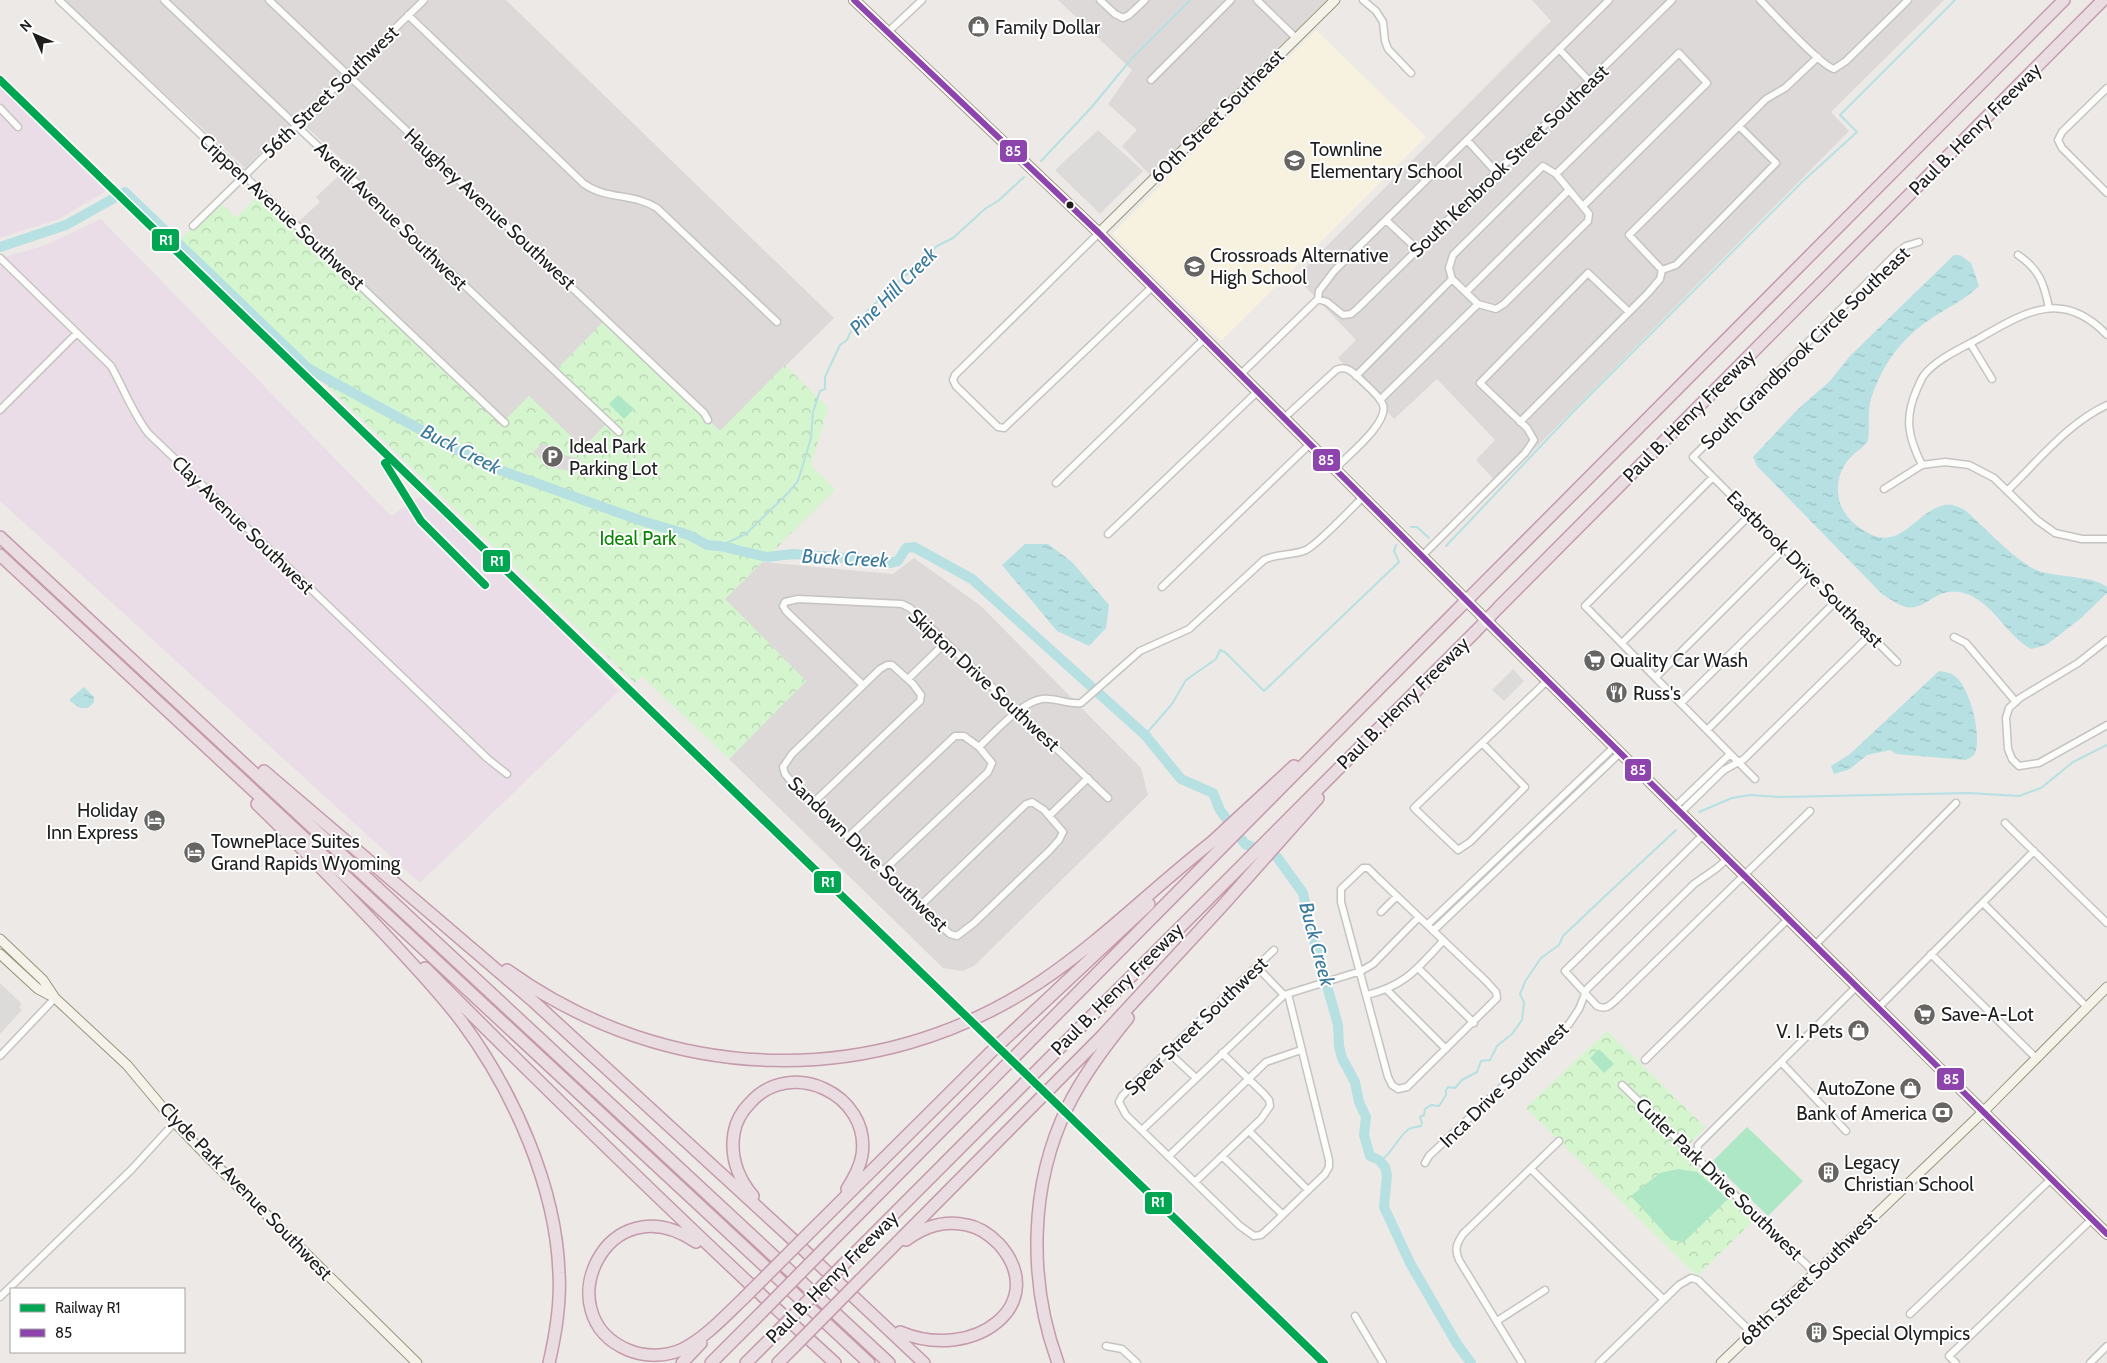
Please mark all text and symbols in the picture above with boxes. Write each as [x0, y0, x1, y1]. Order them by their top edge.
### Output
north arrow [10, 10, 60, 60]
shop icon: Family Dollar [967, 15, 991, 39]
text: N [16, 16, 36, 36]
place label: Family Dollar [995, 16, 1100, 39]
street label: 56th Street Southwest [257, 20, 403, 163]
street label: 60th Street Southeast [1145, 44, 1289, 188]
street label: Paul B. Henry Freeway [1904, 58, 2046, 200]
street label: South Kenbrook Street Southeast [1405, 59, 1614, 262]
street label: Haughey Avenue Southwest [400, 124, 581, 295]
street label: Crippen Avenue Southwest [195, 129, 370, 295]
street label: Averill Avenue Southwest [310, 137, 473, 295]
place label: Townline Elementary School [1310, 138, 1463, 183]
line badge: 85 [999, 139, 1028, 163]
text: 85 [1005, 142, 1021, 160]
school or university icon: Townline Elementary School [1282, 148, 1306, 172]
unlabelled marker [1065, 200, 1075, 210]
line badge: R1 [151, 228, 180, 252]
text: R1 [159, 231, 173, 249]
water label: Pine Hill Creek [844, 241, 943, 340]
street label: South Grandbrook Circle Southeast [1696, 241, 1915, 454]
place label: Crossroads Alternative High School [1210, 244, 1389, 289]
school or university icon: Crossroads Alternative High School [1182, 254, 1206, 278]
street label: Paul B. Henry Freeway [1618, 345, 1760, 487]
water label: Buck Creek [417, 419, 506, 480]
place label: Ideal Park Parking Lot [569, 435, 658, 480]
parking icon: Ideal Park Parking Lot [541, 445, 565, 469]
line badge: 85 [1312, 448, 1341, 472]
street label: Clay Avenue Southwest [167, 451, 319, 599]
text: 85 [1318, 451, 1334, 469]
street label: Eastbrook Drive Southeast [1722, 486, 1889, 653]
park label: Ideal Park [600, 527, 677, 550]
water label: Buck Creek [801, 544, 890, 572]
line badge: R1 [482, 549, 511, 573]
text: R1 [490, 552, 504, 570]
street label: Skipton Drive Southwest [904, 604, 1065, 756]
street label: Paul B. Henry Freeway [1332, 632, 1474, 774]
supermarket icon: Quality Car Wash [1582, 648, 1606, 672]
place label: Quality Car Wash [1610, 649, 1748, 672]
restaurant icon: Russ's [1605, 681, 1629, 705]
place label: Russ's [1633, 682, 1681, 705]
line badge: 85 [1624, 758, 1652, 782]
text: 85 [1630, 761, 1646, 779]
street label: Sandown Drive Southwest [783, 772, 953, 937]
place label: Holiday Inn Express [46, 799, 138, 844]
hotel icon: Holiday Inn Express [142, 809, 166, 833]
place label: TownePlace Suites Grand Rapids Wyoming [211, 830, 401, 875]
hotel icon: TownePlace Suites Grand Rapids Wyoming [183, 840, 207, 864]
line badge: R1 [813, 870, 842, 894]
text: R1 [821, 873, 835, 891]
water label: Buck Creek [1294, 899, 1340, 990]
street label: Paul B. Henry Freeway [1046, 918, 1188, 1060]
street label: Spear Street Southwest [1120, 951, 1273, 1100]
supermarket icon: Save-A-Lot [1913, 1002, 1937, 1026]
place label: Save-A-Lot [1941, 1003, 2034, 1026]
street label: Inca Drive Southwest [1435, 1017, 1574, 1152]
shop icon: V. I. Pets [1847, 1019, 1871, 1043]
place label: V. I. Pets [1776, 1020, 1843, 1043]
line badge: 85 [1936, 1067, 1965, 1091]
text: 85 [1943, 1070, 1959, 1088]
shop icon: AutoZone [1899, 1076, 1923, 1100]
place label: AutoZone [1817, 1077, 1895, 1100]
street label: Cutler Park Drive Southwest [1631, 1093, 1808, 1265]
street label: Clyde Park Avenue Southwest [155, 1097, 338, 1285]
bank icon: Bank of America [1931, 1101, 1955, 1125]
place label: Bank of America [1796, 1102, 1927, 1125]
place label: Legacy Christian School [1844, 1151, 1974, 1196]
building icon: Legacy Christian School [1816, 1161, 1840, 1185]
line badge: R1 [1144, 1191, 1173, 1215]
text: R1 [1151, 1193, 1165, 1211]
street label: Paul B. Henry Freeway [761, 1206, 903, 1348]
street label: 68th Street Southwest [1735, 1207, 1882, 1351]
legend [10, 1288, 185, 1353]
text: Railway R1 [55, 1299, 120, 1317]
building icon: Special Olympics [1804, 1321, 1828, 1345]
place label: Special Olympics [1832, 1322, 1970, 1345]
text: 85 [55, 1324, 72, 1342]

